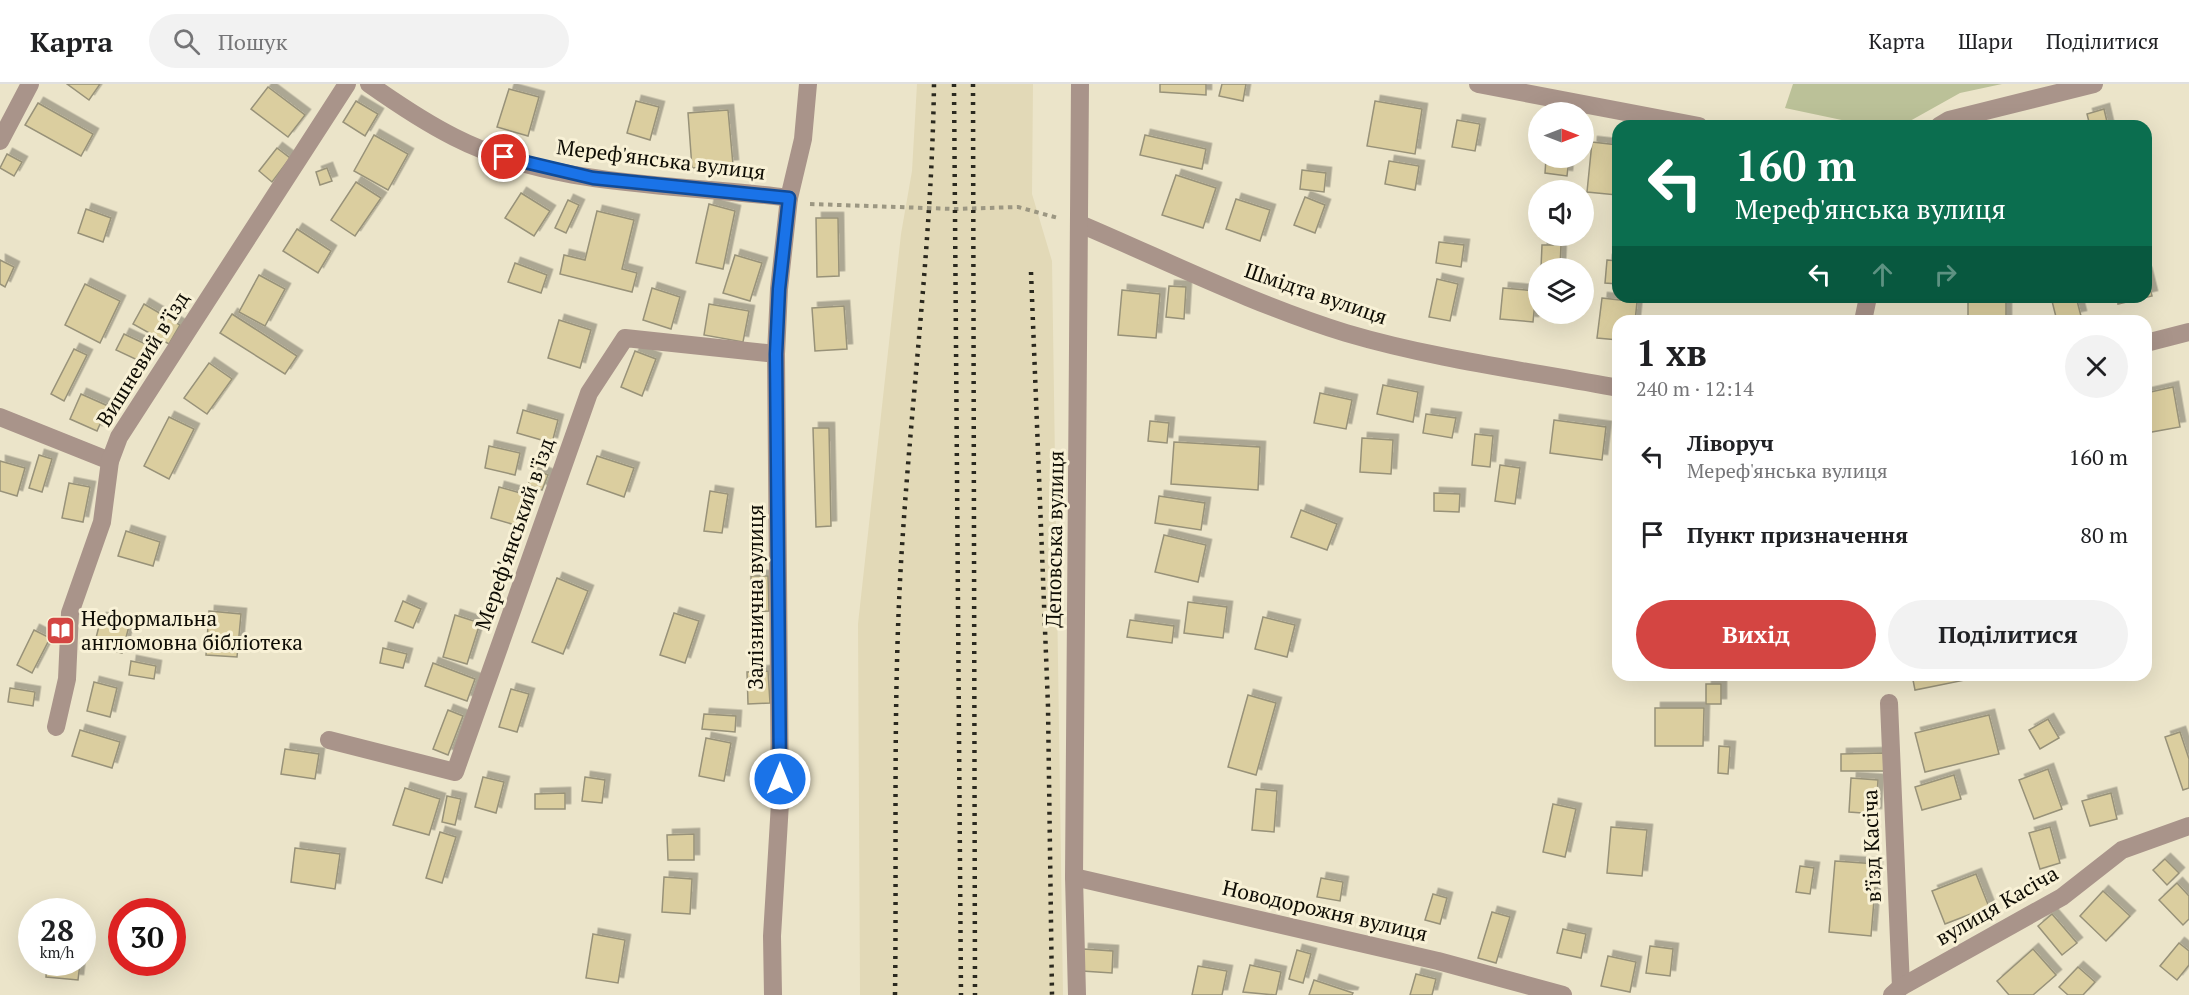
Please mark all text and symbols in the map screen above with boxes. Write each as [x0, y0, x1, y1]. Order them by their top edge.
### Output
search box [149, 14, 569, 68]
text: Карта [30, 23, 113, 60]
icon: search [170, 25, 203, 58]
text: Пошук [218, 27, 287, 56]
text: Карта [1868, 27, 1925, 55]
text: Шари [1958, 27, 2013, 55]
text: Поділитися [2046, 27, 2159, 55]
north arrow [1528, 102, 1594, 168]
map controls [1528, 102, 1594, 324]
pin [478, 131, 529, 182]
street label: Мереф'янська вулиця [555, 132, 767, 186]
text: 160 m [1735, 137, 1856, 193]
icon: arrive [487, 140, 520, 173]
icon: left [1636, 144, 1714, 222]
button: sound [1528, 180, 1594, 246]
text: Мереф'янська вулиця [1735, 191, 2006, 227]
street label: Шмідта вулиця [1241, 256, 1391, 331]
button: layers [1528, 258, 1594, 324]
icon: left [1803, 258, 1836, 291]
icon: ahead [1866, 258, 1899, 291]
icon: right [1929, 258, 1962, 291]
street label: Вишневий в’їзд [89, 286, 195, 431]
text: 1 хв [1636, 329, 1707, 376]
button: close [2065, 335, 2128, 398]
text: 240 m · 12:14 [1636, 375, 1754, 402]
text: Ліворуч [1687, 428, 1774, 457]
street label: Мереф'янський в'їзд [468, 434, 560, 633]
icon: left [1636, 440, 1669, 473]
text: 160 m [2068, 442, 2128, 471]
street label: Деповська вулиця [1038, 450, 1070, 628]
text: Мереф'янська вулиця [1687, 457, 1888, 484]
street label: Залізнична вулиця [741, 504, 769, 690]
icon: arrive [1636, 518, 1669, 551]
text: Пункт призначення [1687, 520, 1908, 549]
text: 80 m [2080, 520, 2128, 549]
button: Вихід [1636, 600, 1876, 669]
button: Поділитися [1888, 600, 2128, 669]
place label: Неформальна англомовна бібліотека [81, 604, 303, 656]
library icon: Неформальна англомовна бібліотека [44, 615, 76, 647]
position arrow [748, 747, 812, 811]
street label: в’їзд Касіча [1855, 789, 1887, 903]
street label: вулиця Касіча [1930, 859, 2063, 952]
street label: Новодорожня вулиця [1220, 873, 1431, 947]
speed limit sign: 30 [108, 898, 186, 976]
text: 28 [40, 910, 74, 950]
text: km/h [40, 942, 74, 962]

